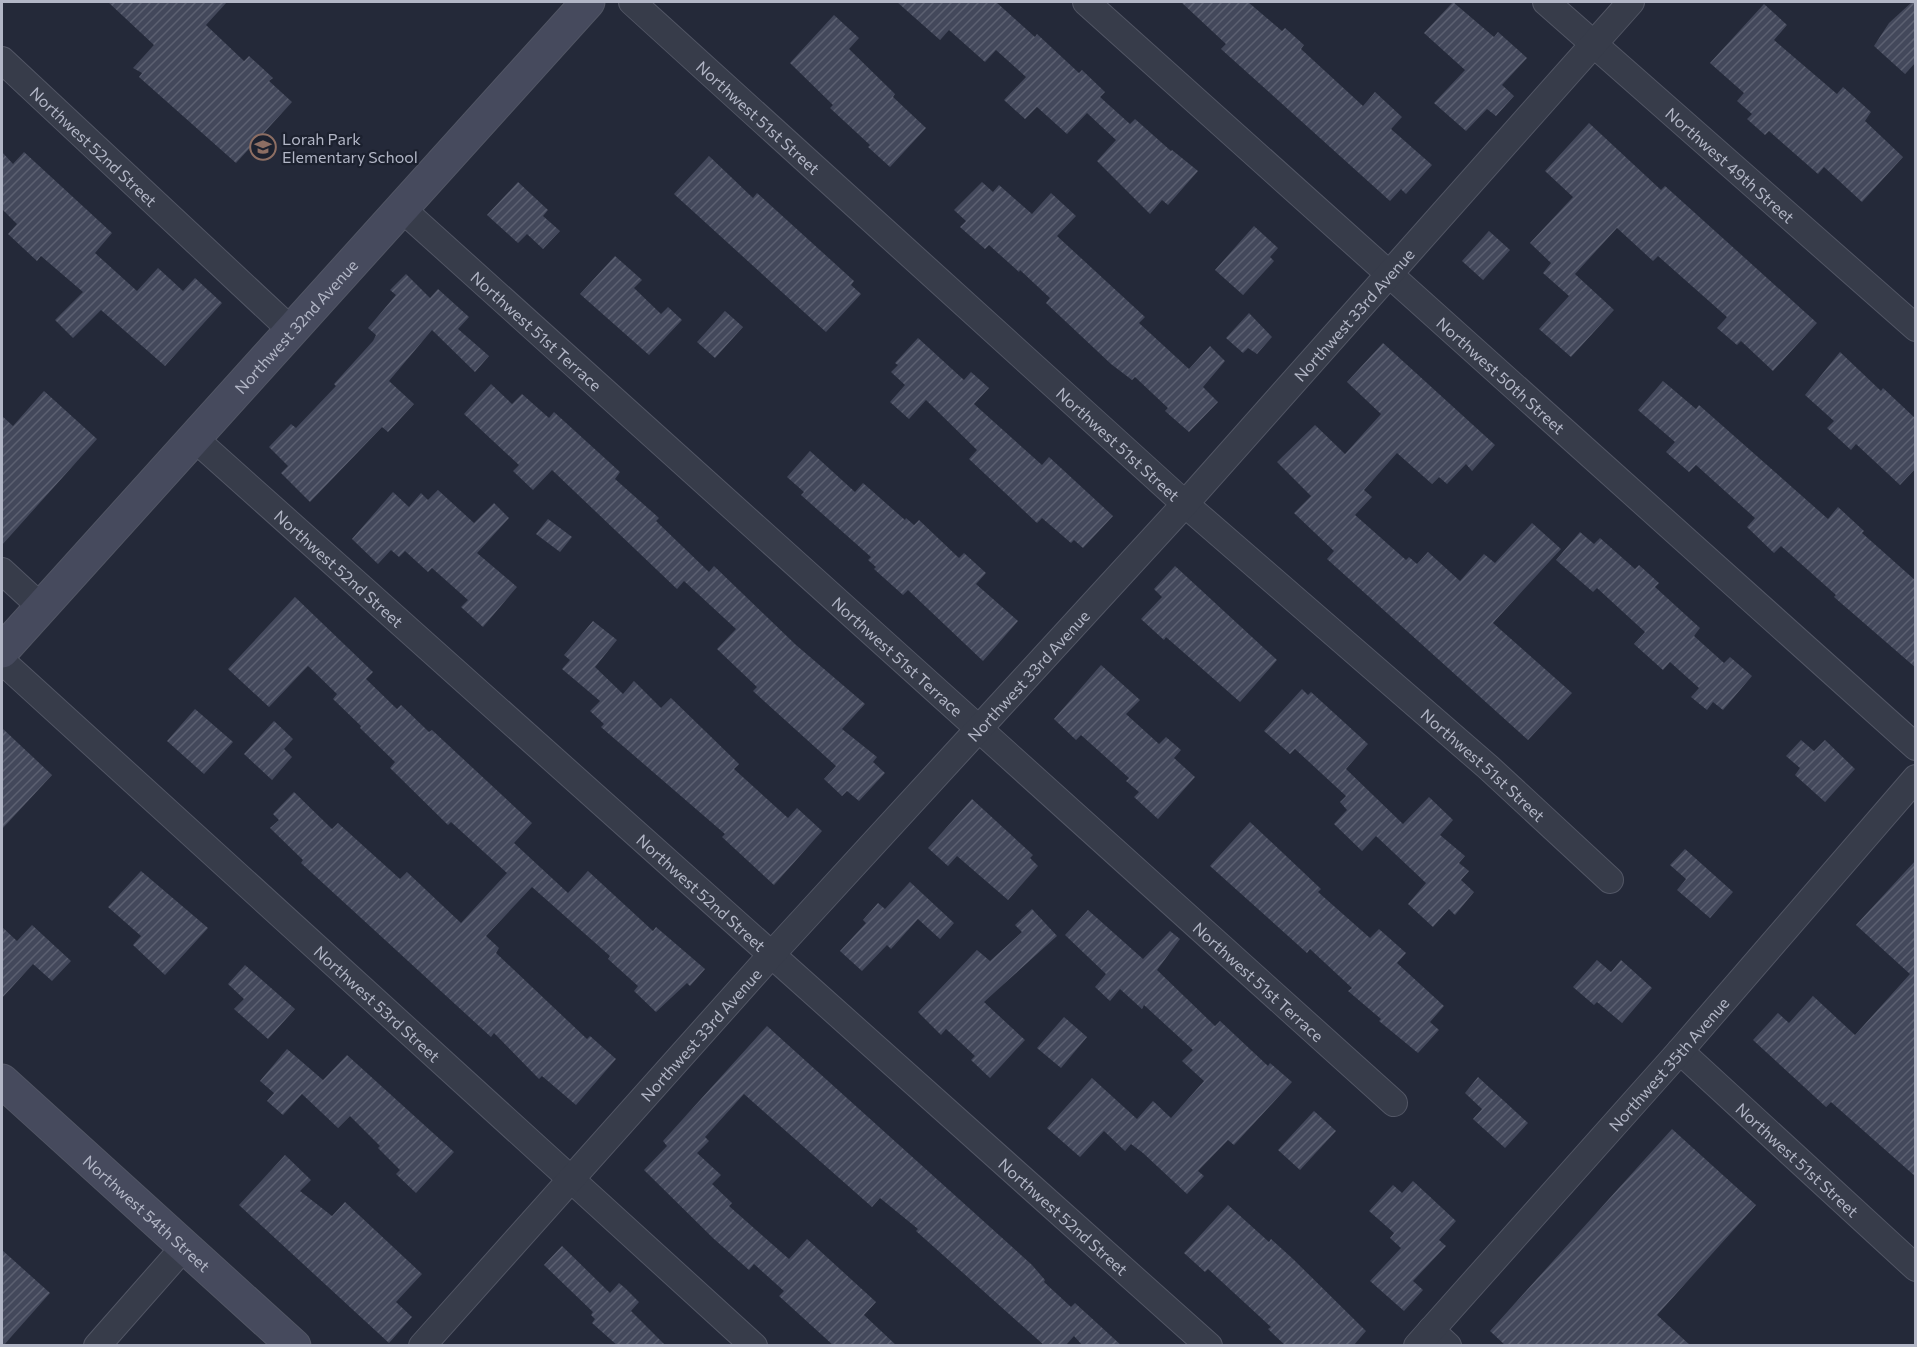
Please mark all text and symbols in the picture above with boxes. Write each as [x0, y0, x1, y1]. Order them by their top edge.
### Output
street label: Northwest 51st Street [693, 56, 824, 178]
street label: Northwest 52nd Street [27, 82, 162, 210]
street label: Northwest 49th Street [1662, 103, 1799, 227]
place label: Lorah Park Elementary School [282, 129, 418, 166]
school or university icon: Lorah Park Elementary School [248, 132, 278, 162]
street label: Northwest 33rd Avenue [1289, 244, 1418, 385]
street label: Northwest 32nd Avenue [230, 255, 361, 397]
street label: Northwest 51st Terrace [468, 267, 606, 394]
street label: Northwest 50th Street [1433, 312, 1569, 437]
street label: Northwest 51st Street [1053, 383, 1184, 505]
street label: Northwest 52nd Street [271, 505, 408, 631]
street label: Northwest 51st Terrace [829, 592, 967, 720]
street label: Northwest 33rd Avenue [963, 606, 1093, 745]
street label: Northwest 51st Street [1418, 704, 1550, 825]
street label: Northwest 52nd Street [633, 830, 770, 955]
street label: Northwest 51st Terrace [1190, 918, 1328, 1045]
street label: Northwest 53rd Street [311, 941, 445, 1065]
street label: Northwest 33rd Avenue [636, 964, 765, 1105]
street label: Northwest 35th Avenue [1604, 993, 1732, 1134]
street label: Northwest 51st Street [1733, 1098, 1863, 1221]
street label: Northwest 54th Street [80, 1150, 215, 1275]
street label: Northwest 52nd Street [995, 1154, 1132, 1279]

